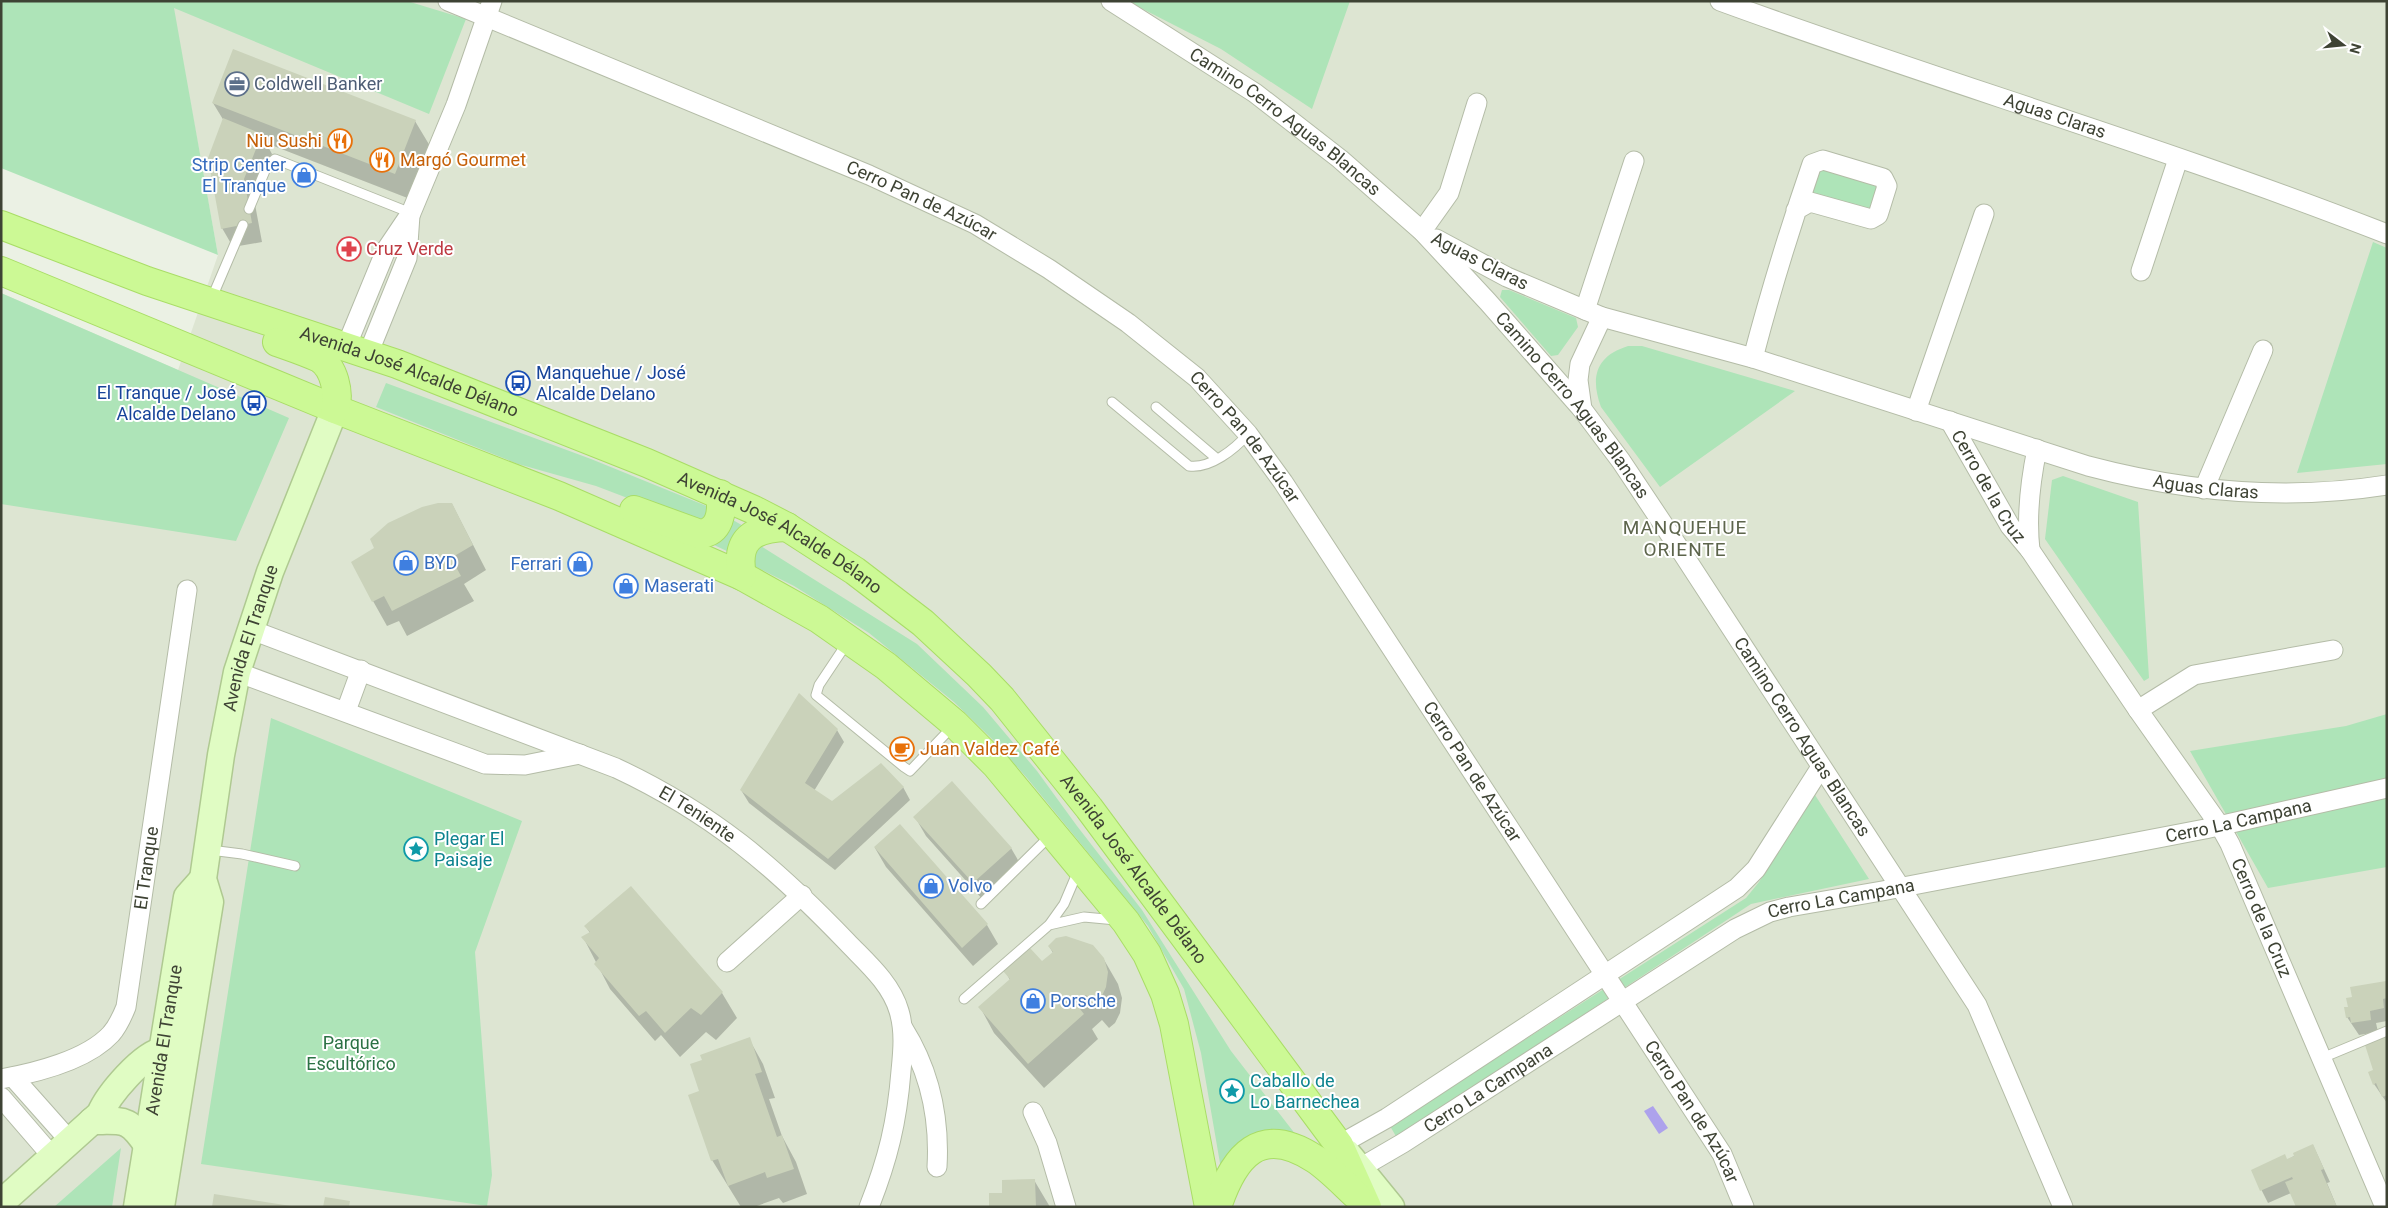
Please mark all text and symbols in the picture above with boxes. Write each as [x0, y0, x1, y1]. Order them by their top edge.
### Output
north arrow [2318, 20, 2368, 70]
text: N [2346, 42, 2365, 56]
street label: Camino Cerro Aguas Blancas [1186, 43, 1385, 200]
office icon: Coldwell Banker [224, 71, 250, 97]
place label: Coldwell Banker [254, 73, 382, 94]
street label: Aguas Claras [2001, 89, 2109, 142]
restaurant icon: Niu Sushi [327, 128, 353, 154]
place label: Niu Sushi [246, 130, 322, 151]
restaurant icon: Margó Gourmet [369, 147, 395, 173]
place label: Margó Gourmet [400, 149, 526, 170]
place label: Strip Center El Tranque [192, 154, 286, 196]
street label: Cerro Pan de Azúcar [844, 156, 1001, 245]
shop icon: Strip Center El Tranque [291, 162, 317, 188]
street label: Aguas Claras [1428, 227, 1532, 294]
pharmacy icon: Cruz Verde [336, 236, 362, 262]
place label: Cruz Verde [366, 238, 453, 259]
street label: Camino Cerro Aguas Blancas [1491, 307, 1654, 502]
street label: Avenida José Alcalde Délano [298, 322, 522, 421]
place label: Manquehue / José Alcalde Delano [536, 362, 686, 404]
street label: Cerro Pan de Azúcar [1186, 366, 1305, 507]
bus stop icon: Manquehue / José Alcalde Delano [505, 370, 531, 396]
place label: El Tranque / José Alcalde Delano [97, 382, 236, 424]
bus stop icon: El Tranque / José Alcalde Delano [241, 390, 267, 416]
street label: Cerro de la Cruz [1947, 426, 2031, 547]
street label: Avenida José Alcalde Délano [675, 467, 886, 598]
street label: Aguas Claras [2152, 470, 2259, 502]
district label: MANQUEHUE ORIENTE [1623, 516, 1747, 561]
shop icon: BYD [393, 550, 419, 576]
shop icon: Ferrari [567, 551, 593, 577]
place label: BYD [424, 552, 457, 573]
place label: Ferrari [511, 553, 562, 574]
street label: Avenida El Tranque [219, 561, 282, 713]
shop icon: Maserati [613, 573, 639, 599]
place label: Maserati [644, 575, 714, 596]
street label: Camino Cerro Aguas Blancas [1730, 633, 1875, 840]
street label: Cerro Pan de Azúcar [1419, 697, 1526, 846]
cafe icon: Juan Valdez Café [889, 736, 915, 762]
place label: Juan Valdez Café [920, 738, 1059, 759]
street label: Avenida José Alcalde Délano [1056, 770, 1212, 968]
street label: El Teniente [656, 781, 740, 846]
street label: Cerro La Campana [2164, 794, 2313, 846]
street label: El Tranque [129, 825, 162, 911]
place label: Plegar El Paisaje [434, 828, 504, 870]
place icon: Plegar El Paisaje [403, 836, 429, 862]
street label: Cerro de la Cruz [2227, 855, 2297, 980]
shop icon: Volvo [918, 873, 944, 899]
street label: Cerro La Campana [1765, 874, 1916, 922]
place label: Volvo [948, 875, 993, 896]
street label: Avenida El Tranque [141, 963, 186, 1117]
shop icon: Porsche [1020, 988, 1046, 1014]
place label: Porsche [1050, 990, 1116, 1011]
park label: Parque Escultórico [306, 1032, 396, 1074]
street label: Cerro Pan de Azúcar [1641, 1036, 1744, 1186]
street label: Cerro La Campana [1420, 1039, 1556, 1137]
place label: Caballo de Lo Barnechea [1250, 1070, 1360, 1112]
place icon: Caballo de Lo Barnechea [1219, 1078, 1245, 1104]

